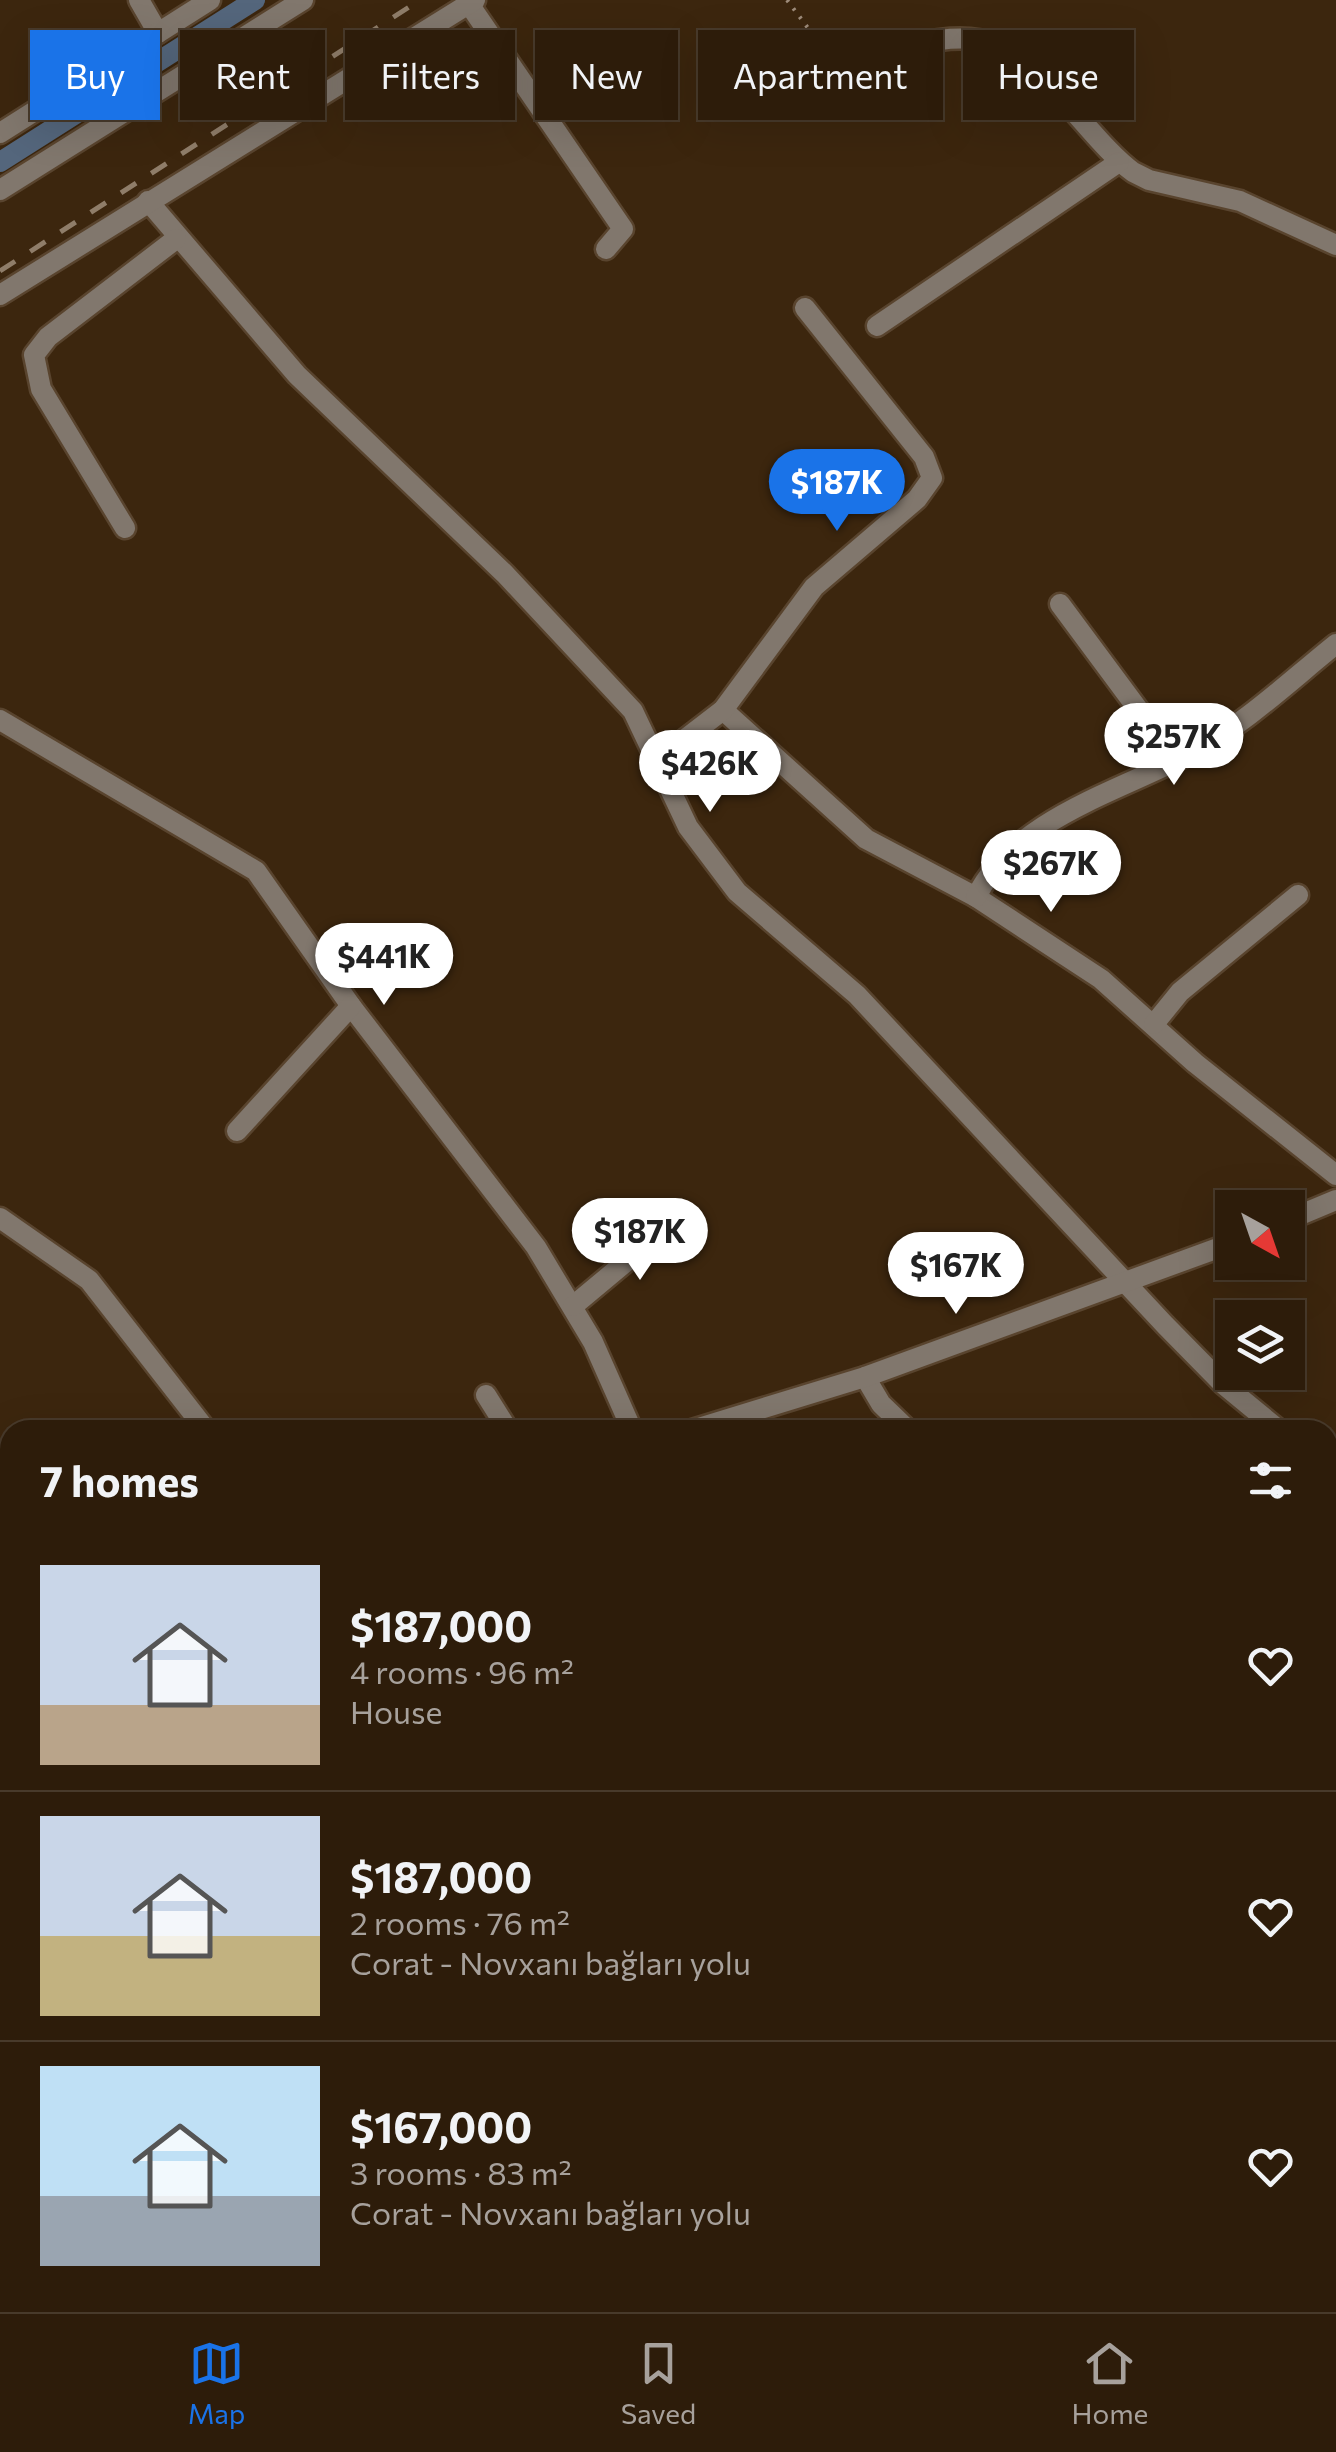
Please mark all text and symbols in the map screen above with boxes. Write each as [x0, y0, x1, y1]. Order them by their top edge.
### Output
chip: Buy [30, 30, 160, 120]
chip: Rent [180, 30, 325, 120]
chip: Filters [345, 30, 515, 120]
chip: New [535, 30, 678, 120]
chip: Apartment [698, 30, 943, 120]
chip: House [963, 30, 1134, 120]
pin: $187K [767, 449, 907, 534]
text: $187K [791, 461, 883, 501]
pin: $257K [1104, 703, 1244, 788]
text: $257K [1126, 715, 1222, 755]
pin: $426K [640, 730, 780, 815]
text: $426K [661, 742, 759, 782]
pin: $267K [981, 830, 1121, 915]
text: $267K [1003, 842, 1099, 882]
pin: $441K [314, 923, 454, 1008]
text: $441K [337, 935, 431, 975]
north arrow [1215, 1190, 1305, 1280]
map controls [1215, 1190, 1305, 1390]
pin: $187K [570, 1198, 710, 1283]
text: $187K [594, 1210, 686, 1250]
pin: $167K [886, 1232, 1026, 1317]
text: $167K [910, 1244, 1002, 1284]
button: layers [1215, 1300, 1305, 1390]
icon: filters [1243, 1453, 1298, 1508]
text: 7 homes [40, 1454, 199, 1506]
text: $187,000 [350, 1599, 532, 1651]
icon: home [120, 1605, 240, 1725]
icon: heart [1243, 1638, 1298, 1693]
text: 4 rooms · 96 m² [350, 1651, 574, 1691]
text: House [350, 1691, 442, 1731]
text: $187,000 [350, 1850, 532, 1902]
icon: home [120, 1856, 240, 1976]
icon: heart [1243, 1889, 1298, 1944]
text: 2 rooms · 76 m² [350, 1902, 570, 1942]
text: Corat - Novxanı bağları yolu [350, 1942, 751, 1982]
text: $167,000 [350, 2100, 532, 2152]
icon: home [120, 2106, 240, 2226]
icon: heart [1243, 2139, 1298, 2194]
text: 3 rooms · 83 m² [350, 2152, 572, 2192]
text: Corat - Novxanı bağları yolu [350, 2192, 751, 2232]
tab: Map [188, 2336, 245, 2430]
tab: Saved [621, 2336, 696, 2430]
tab: Home [1071, 2336, 1148, 2430]

